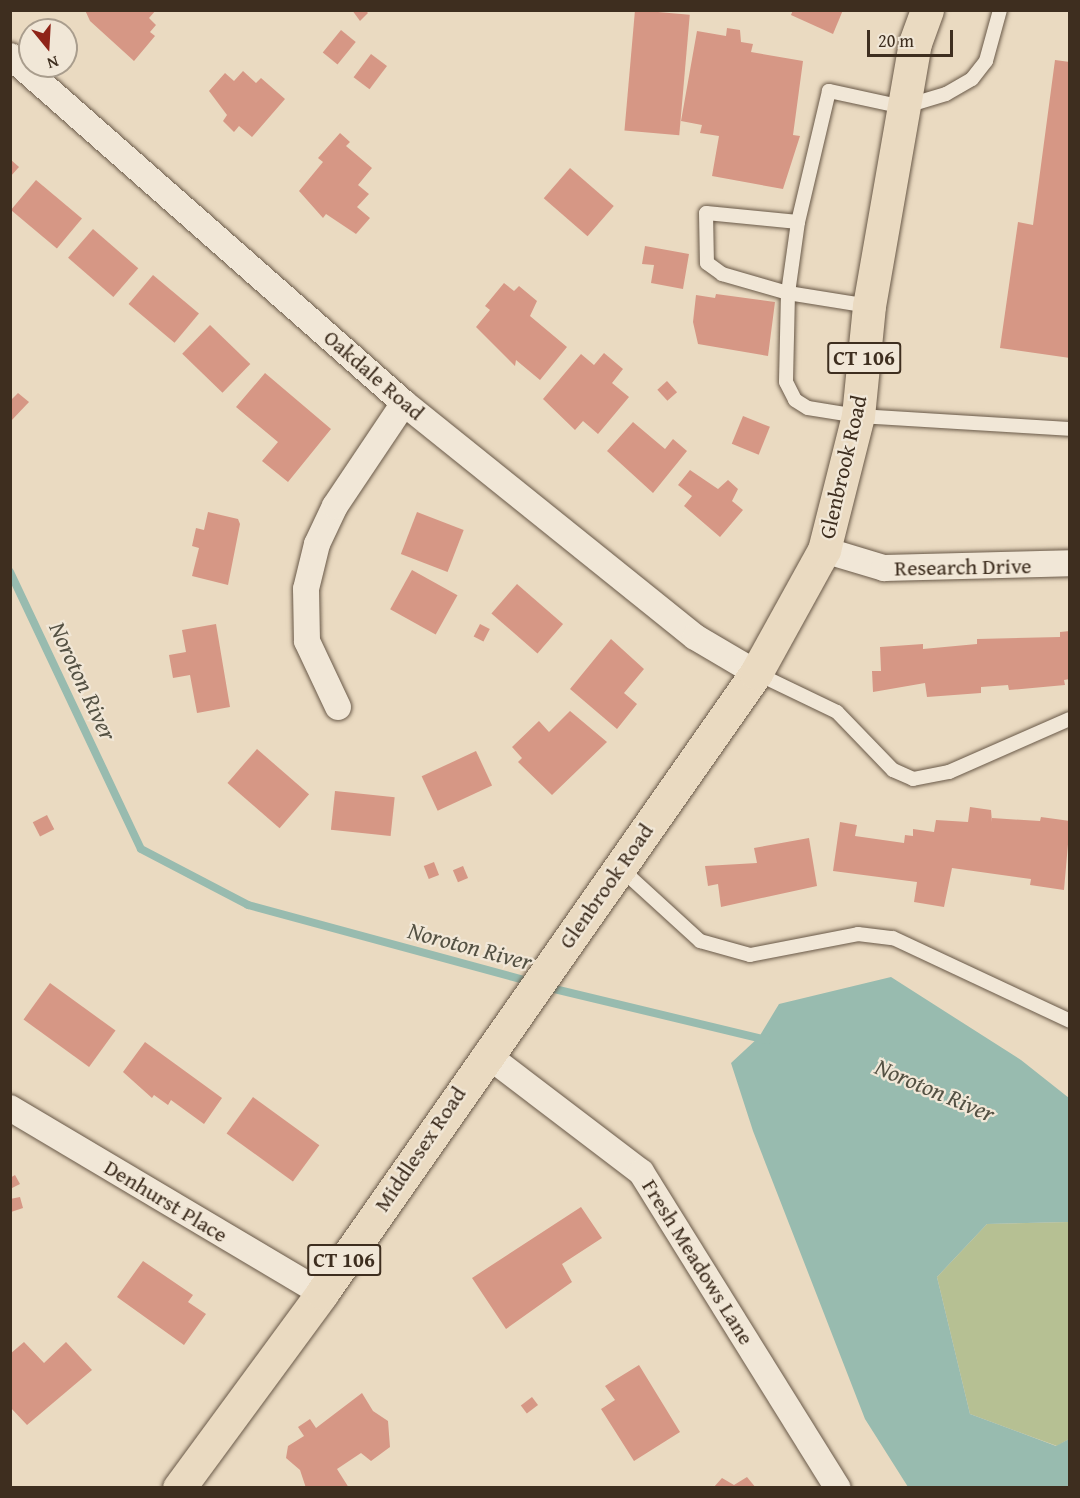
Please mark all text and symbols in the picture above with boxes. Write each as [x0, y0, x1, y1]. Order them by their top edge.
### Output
north arrow [18, 18, 78, 78]
scale bar [870, 18, 956, 56]
text: 20 m [878, 27, 914, 54]
text: N [44, 50, 62, 76]
street label: Oakdale Road [318, 324, 430, 426]
road number: CT 106 [826, 340, 902, 376]
street label: Glenbrook Road [814, 393, 872, 541]
street label: Research Drive [894, 553, 1032, 581]
water label: Noroton River [43, 617, 123, 745]
street label: Glenbrook Road [553, 818, 659, 954]
water label: Noroton River [405, 916, 535, 976]
water label: Noroton River [871, 1052, 999, 1128]
street label: Middlesex Road [369, 1082, 471, 1216]
street label: Denhurst Place [100, 1154, 232, 1248]
street label: Fresh Meadows Lane [636, 1174, 760, 1350]
road number: CT 106 [306, 1242, 382, 1278]

